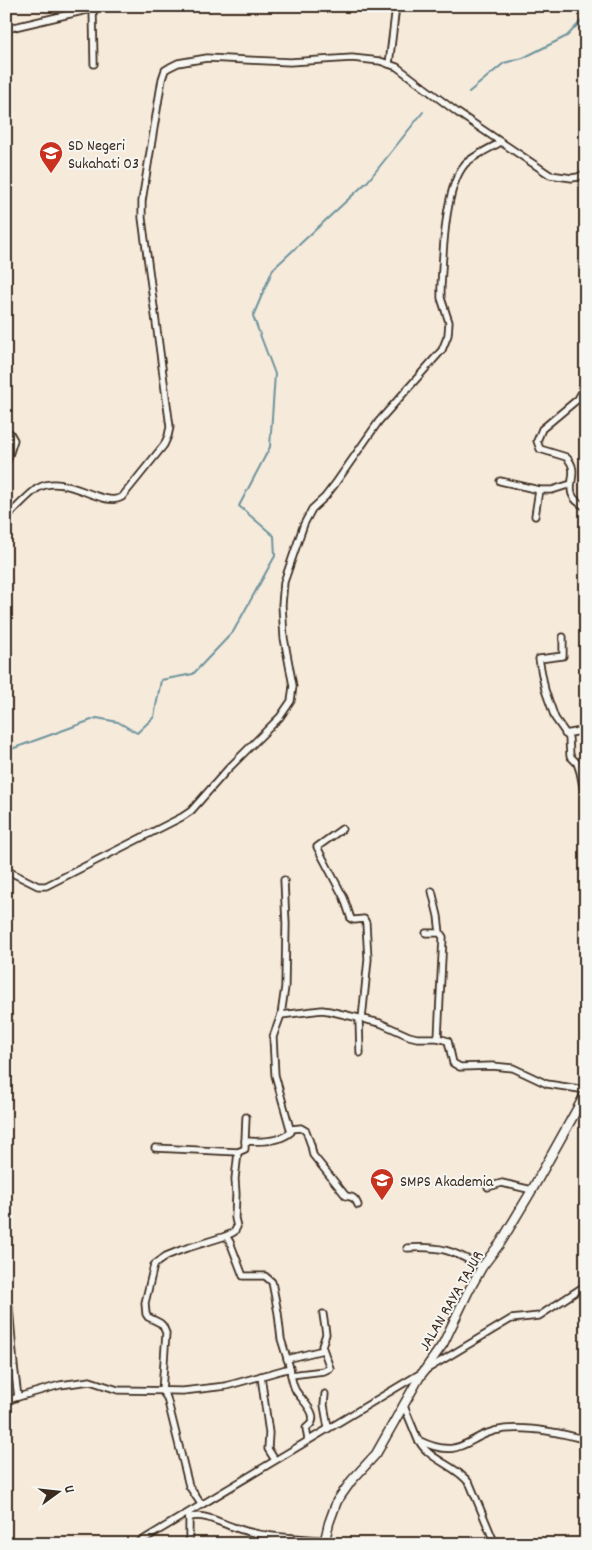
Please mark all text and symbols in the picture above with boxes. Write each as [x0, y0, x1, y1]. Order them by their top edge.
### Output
place label: SD Negeri Sukahati 03 [68, 135, 139, 176]
school or university icon: SD Negeri Sukahati 03 [38, 140, 64, 174]
school or university icon: SMPS Akademia [369, 1167, 395, 1201]
place label: SMPS Akademia [400, 1171, 494, 1194]
street label: JALAN RAYA TAJUR [414, 1247, 490, 1356]
north arrow [32, 1468, 82, 1518]
text: U [58, 1483, 79, 1495]

